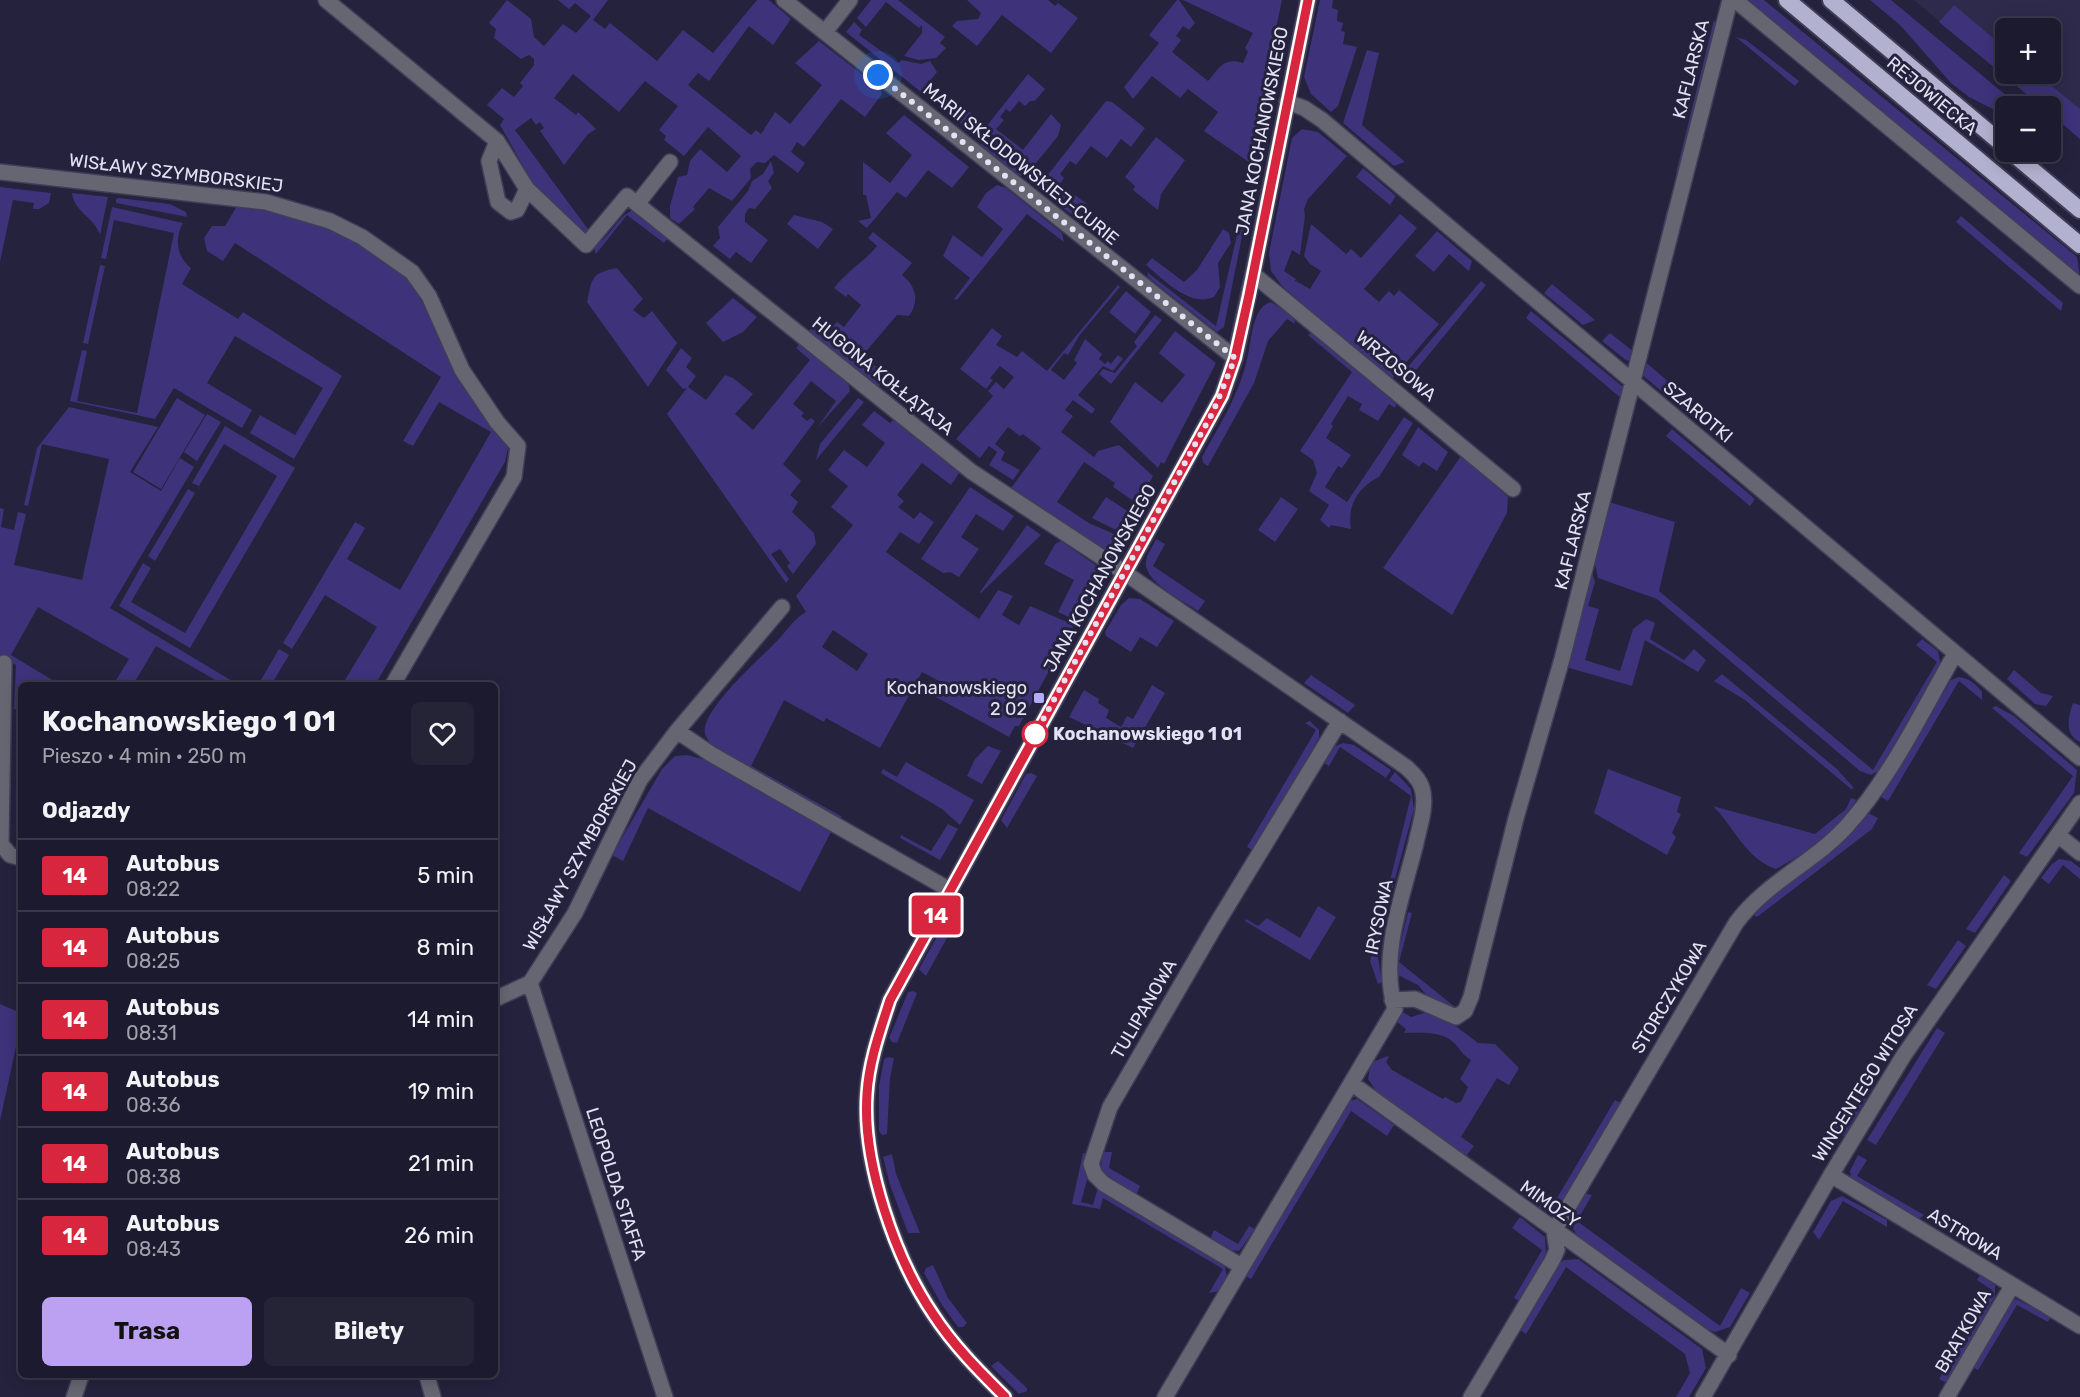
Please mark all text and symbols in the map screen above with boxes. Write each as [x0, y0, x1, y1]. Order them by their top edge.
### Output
street label: KAFLARSKA [1668, 17, 1714, 121]
map controls [1995, 18, 2061, 162]
button: + [1995, 18, 2061, 84]
street label: JANA KOCHANOWSKIEGO [1231, 25, 1293, 237]
street label: REJOWIECKA [1882, 52, 1982, 140]
your location [863, 60, 893, 90]
street label: MARII SKŁODOWSKIEJ-CURIE [919, 78, 1123, 250]
button: − [1995, 96, 2061, 162]
street label: WISŁAWY SZYMBORSKIEJ [68, 149, 284, 197]
street label: HUGONA KOŁŁĄTAJA [808, 312, 958, 440]
street label: WRZOSOWA [1351, 326, 1441, 406]
street label: SZAROTKI [1659, 377, 1737, 447]
street label: JANA KOCHANOWSKIEGO [1039, 480, 1161, 676]
street label: KAFLARSKA [1550, 488, 1596, 592]
place label: Kochanowskiego 2 02 [886, 677, 1027, 720]
marker: Kochanowskiego 2 02 [1032, 691, 1046, 705]
button: heart [411, 702, 474, 765]
text: Kochanowskiego 1 01 [42, 705, 336, 738]
marker: Kochanowskiego 1 01 [1022, 721, 1048, 747]
place label: Kochanowskiego 1 01 [1053, 723, 1242, 745]
text: Pieszo · 4 min · 250 m [42, 744, 246, 768]
street label: WISŁAWY SZYMBORSKIEJ [518, 755, 642, 955]
text: Odjazdy [42, 797, 130, 824]
text: Autobus [126, 850, 220, 877]
text: 5 min [417, 862, 474, 889]
text: 14 [63, 863, 87, 888]
text: 08:22 [126, 877, 180, 901]
street label: IRYSOWA [1360, 877, 1398, 957]
line badge: 14 [909, 896, 963, 934]
text: 14 [924, 903, 948, 928]
text: Autobus [126, 922, 220, 949]
text: 8 min [416, 934, 474, 961]
text: 14 [63, 935, 87, 960]
street label: STORCZYKOWA [1627, 937, 1711, 1057]
text: 08:25 [126, 949, 180, 973]
street label: TULIPANOWA [1107, 955, 1181, 1063]
text: Autobus [126, 994, 220, 1021]
street label: WINCENTEGO WITOSA [1808, 1000, 1922, 1166]
text: 14 min [407, 1006, 474, 1033]
text: 14 [63, 1007, 87, 1032]
text: 08:31 [126, 1021, 177, 1045]
text: Autobus [126, 1066, 220, 1093]
text: 19 min [408, 1078, 474, 1105]
text: 14 [63, 1079, 87, 1104]
text: 08:36 [126, 1093, 181, 1117]
street label: LEOPOLDA STAFFA [581, 1105, 651, 1263]
text: Autobus [126, 1138, 220, 1165]
text: 21 min [408, 1150, 474, 1177]
text: 14 [63, 1151, 87, 1176]
text: 08:38 [126, 1165, 181, 1189]
street label: MIMOZY [1516, 1175, 1584, 1233]
street label: ASTROWA [1924, 1203, 2006, 1265]
text: Autobus [126, 1210, 220, 1237]
text: 26 min [404, 1222, 474, 1249]
text: 14 [63, 1223, 87, 1248]
text: 08:43 [126, 1237, 181, 1261]
street label: BRATKOWA [1930, 1285, 1996, 1377]
button: Trasa [42, 1297, 252, 1366]
button: Bilety [264, 1297, 474, 1366]

